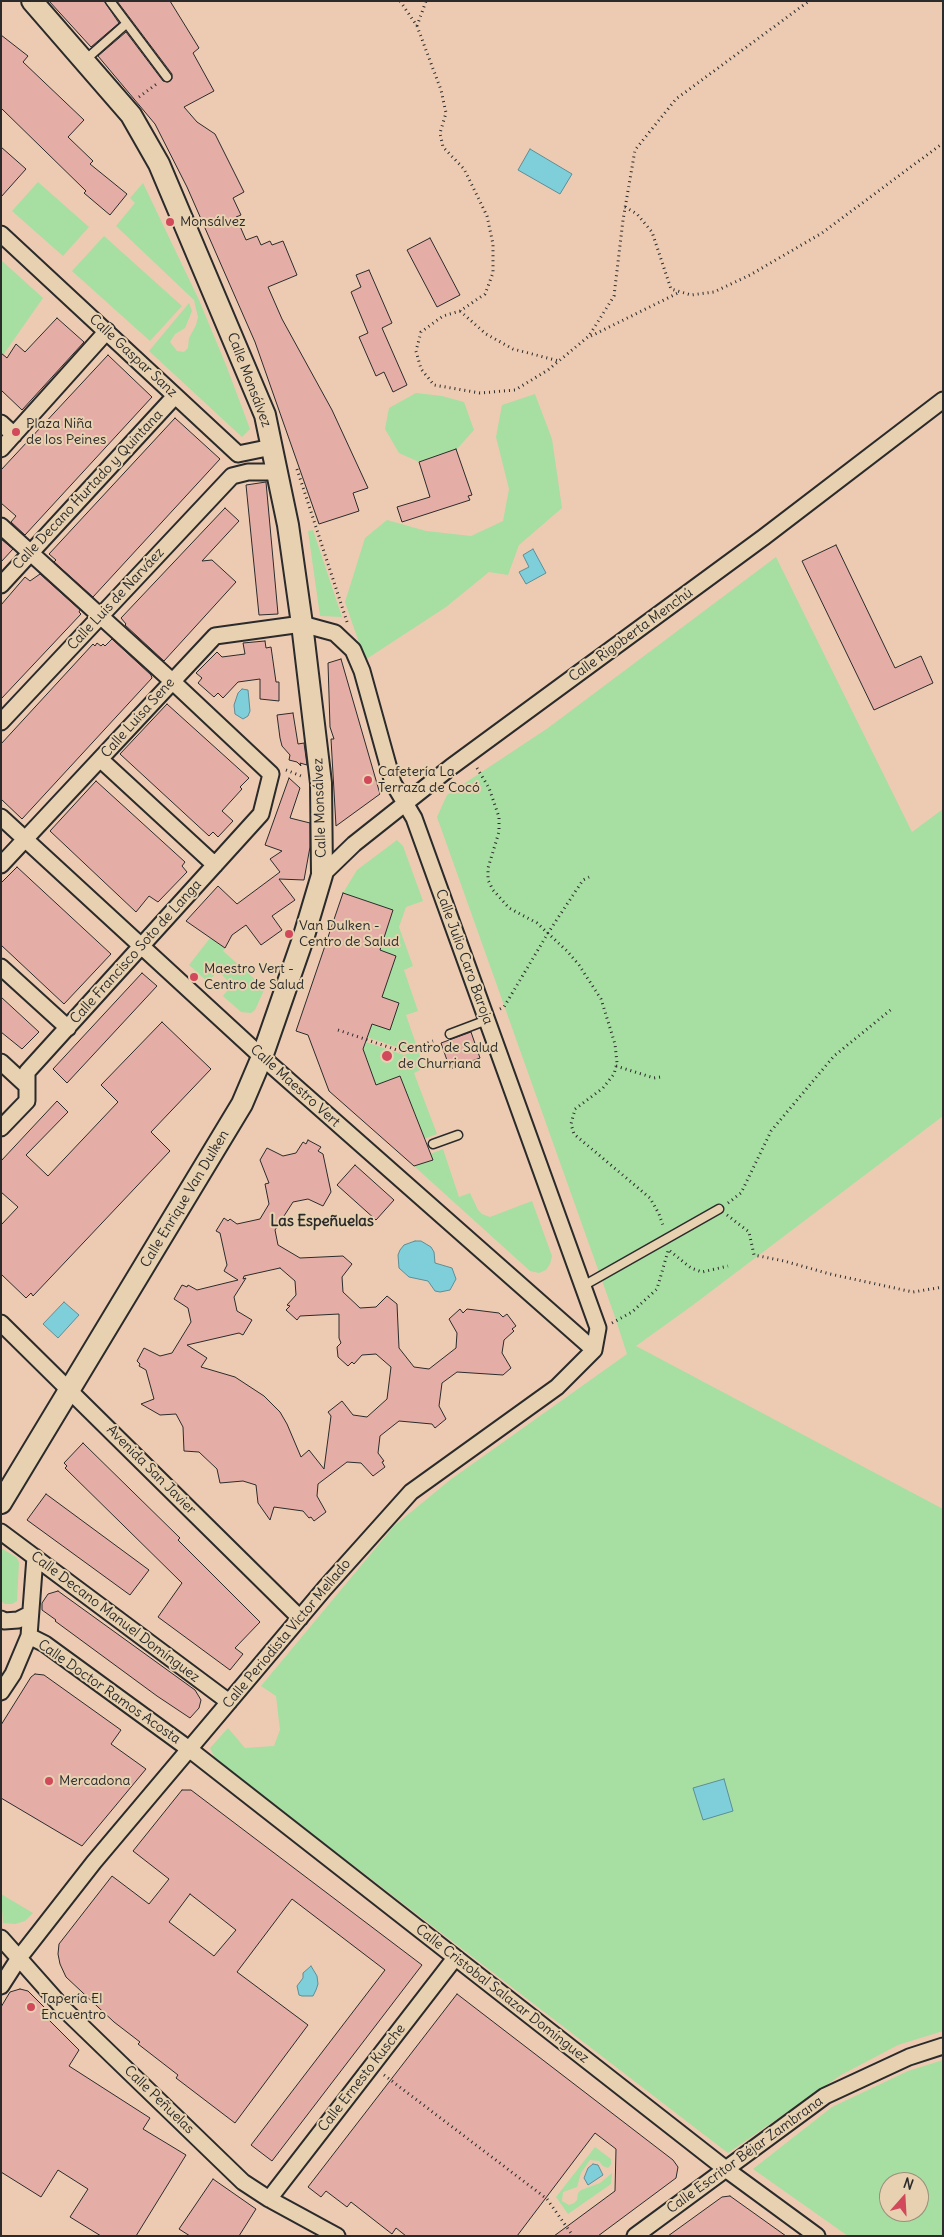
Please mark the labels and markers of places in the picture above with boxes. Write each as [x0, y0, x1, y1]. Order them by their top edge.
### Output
place label: Monsálvez [180, 214, 246, 230]
marker: Monsálvez [164, 216, 176, 228]
place label: Plaza Niña de los Peines [26, 416, 106, 448]
marker: Plaza Niña de los Peines [10, 426, 22, 438]
place label: Cafetería La Terraza de Cocó [378, 764, 480, 796]
marker: Cafetería La Terraza de Cocó [362, 774, 374, 786]
place label: Van Dulken - Centro de Salud [299, 918, 399, 950]
marker: Van Dulken - Centro de Salud [283, 928, 295, 940]
place label: Maestro Vert - Centro de Salud [204, 961, 304, 994]
marker: Maestro Vert - Centro de Salud [188, 971, 200, 983]
place label: Centro de Salud de Churriana [398, 1040, 498, 1072]
marker: Centro de Salud de Churriana [380, 1049, 394, 1063]
place label: Mercadona [59, 1773, 131, 1789]
marker: Mercadona [43, 1775, 55, 1787]
place label: Tapería El Encuentro [41, 1991, 106, 2024]
marker: Tapería El Encuentro [25, 2001, 37, 2013]

